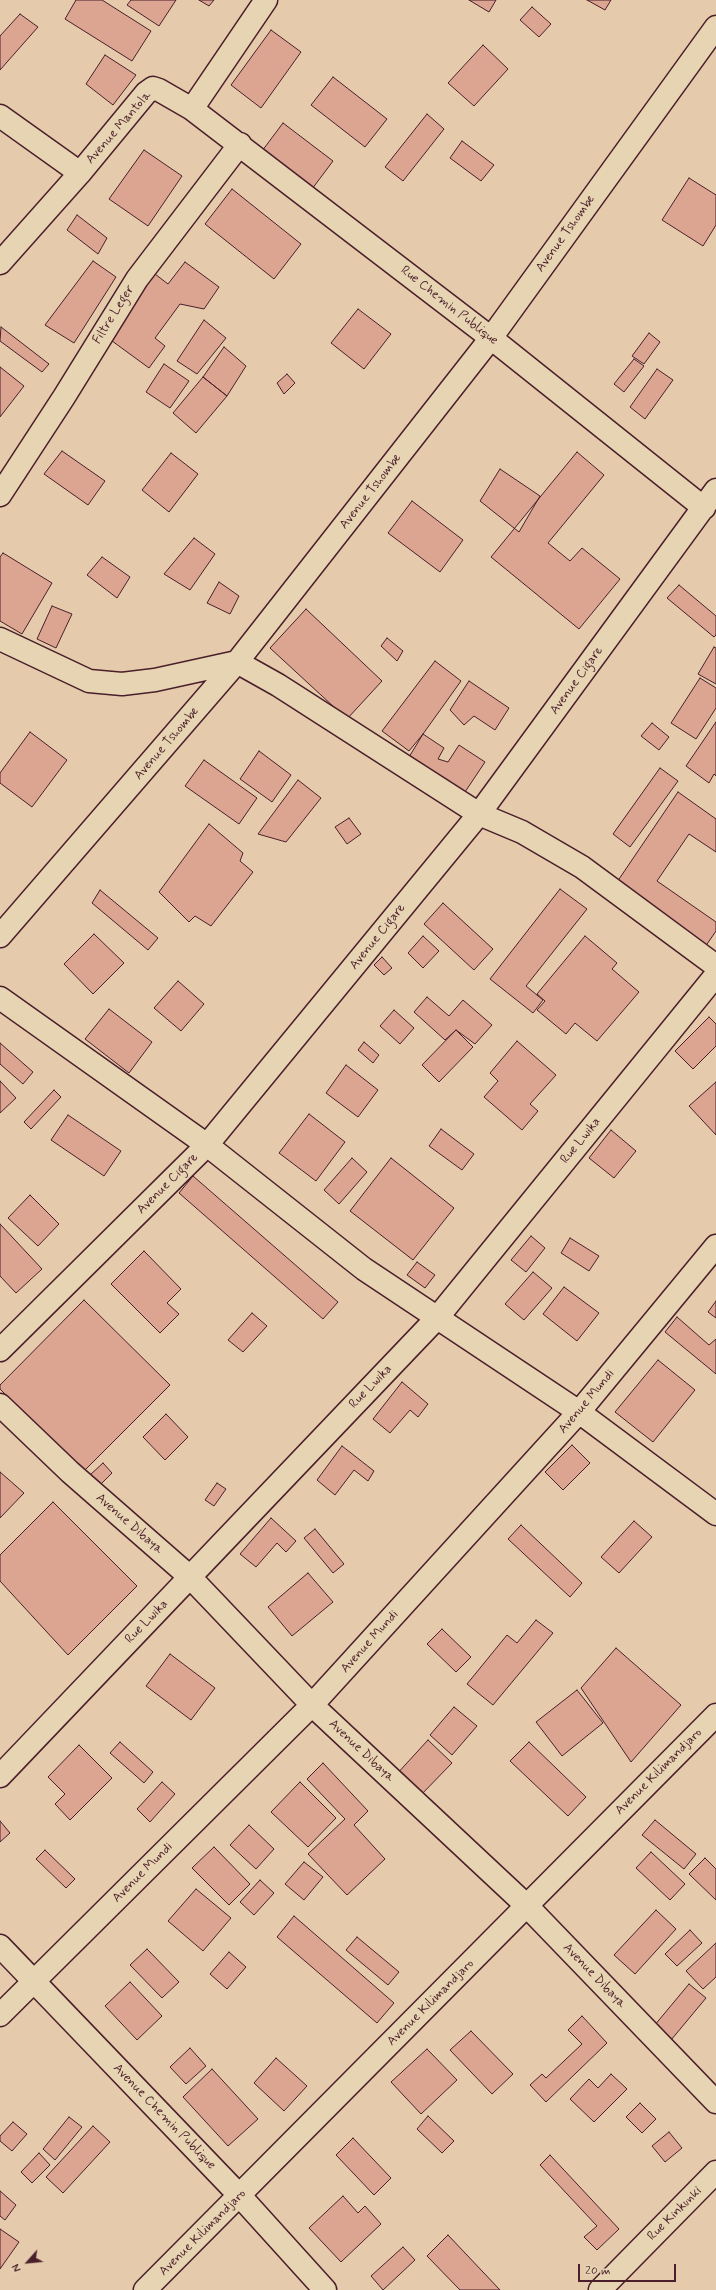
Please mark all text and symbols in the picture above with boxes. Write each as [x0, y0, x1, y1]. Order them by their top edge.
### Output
street label: Avenue Mantola [83, 88, 155, 168]
street label: Avenue Tshombe [533, 193, 599, 275]
street label: Rue Chemin Publique [397, 263, 501, 349]
street label: Filtre Leger [90, 283, 138, 347]
street label: Avenue Tshombe [337, 451, 405, 533]
street label: Avenue Cigare [547, 644, 607, 718]
street label: Avenue Tshombe [131, 705, 203, 783]
street label: Avenue Cigare [347, 901, 409, 973]
street label: Rue Lwika [558, 1115, 604, 1167]
street label: Avenue Cigare [134, 1150, 202, 1218]
street label: Rue Lwika [346, 1362, 396, 1412]
street label: Avenue Mundi [556, 1367, 618, 1437]
street label: Avenue Dibaya [92, 1491, 166, 1557]
street label: Rue Lwika [122, 1597, 172, 1647]
street label: Avenue Mundi [338, 1607, 402, 1677]
street label: Avenue Dibaya [325, 1717, 397, 1785]
street label: Avenue Kilimandjaro [612, 1725, 706, 1819]
street label: Avenue Mundi [110, 1840, 176, 1906]
street label: Avenue Dibaya [559, 1940, 629, 2012]
street label: Avenue Kilimandjaro [384, 1956, 478, 2050]
street label: Avenue Chemin Publique [109, 2061, 219, 2173]
street label: Rue Kinkunki [645, 2184, 705, 2244]
street label: Avenue Kilimandjaro [156, 2186, 250, 2280]
north arrow [8, 2242, 48, 2282]
scale bar [580, 2256, 678, 2282]
text: N [9, 2261, 25, 2274]
text: 20 m [585, 2263, 611, 2279]

